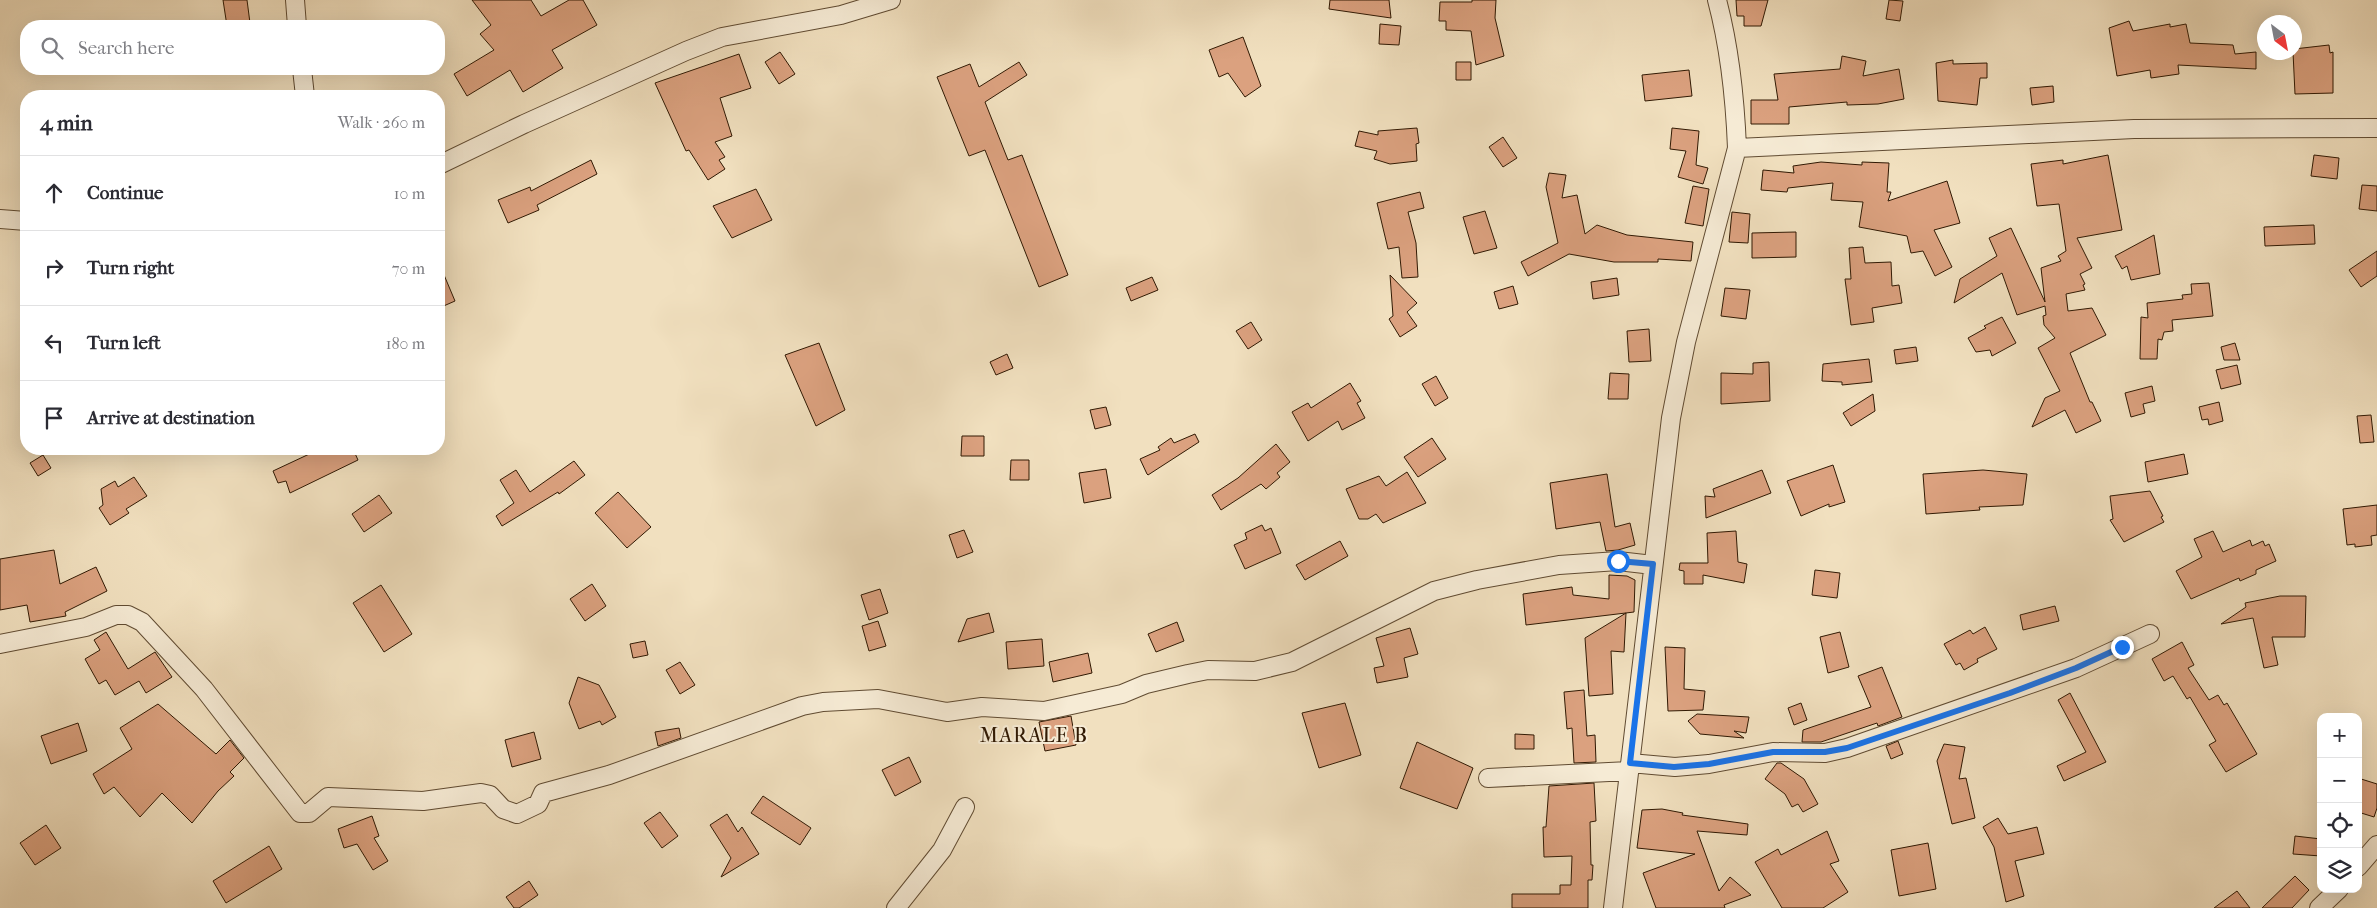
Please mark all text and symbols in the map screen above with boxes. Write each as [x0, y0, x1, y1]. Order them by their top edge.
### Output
north arrow [2257, 15, 2302, 60]
search box [20, 20, 445, 75]
icon: search [38, 34, 66, 62]
text: Search here [78, 37, 174, 59]
text: 4 min [40, 111, 93, 135]
text: Walk · 260 m [338, 113, 425, 132]
icon: ahead [40, 179, 68, 207]
text: Continue [87, 182, 163, 204]
text: 10 m [394, 184, 425, 203]
icon: right [40, 254, 68, 282]
text: Turn right [87, 257, 174, 279]
text: 70 m [392, 259, 425, 278]
icon: left [40, 329, 68, 357]
text: Turn left [87, 332, 161, 354]
text: 180 m [386, 334, 425, 353]
icon: arrive [40, 404, 68, 432]
text: Arrive at destination [87, 407, 255, 429]
route start [1607, 550, 1630, 573]
route end [2111, 636, 2134, 659]
map controls [2317, 713, 2362, 893]
button: + [2317, 713, 2362, 758]
district label: MARALE B [980, 724, 1088, 747]
button: − [2317, 758, 2362, 803]
button: locate [2317, 803, 2362, 848]
button: layers [2317, 848, 2362, 893]

